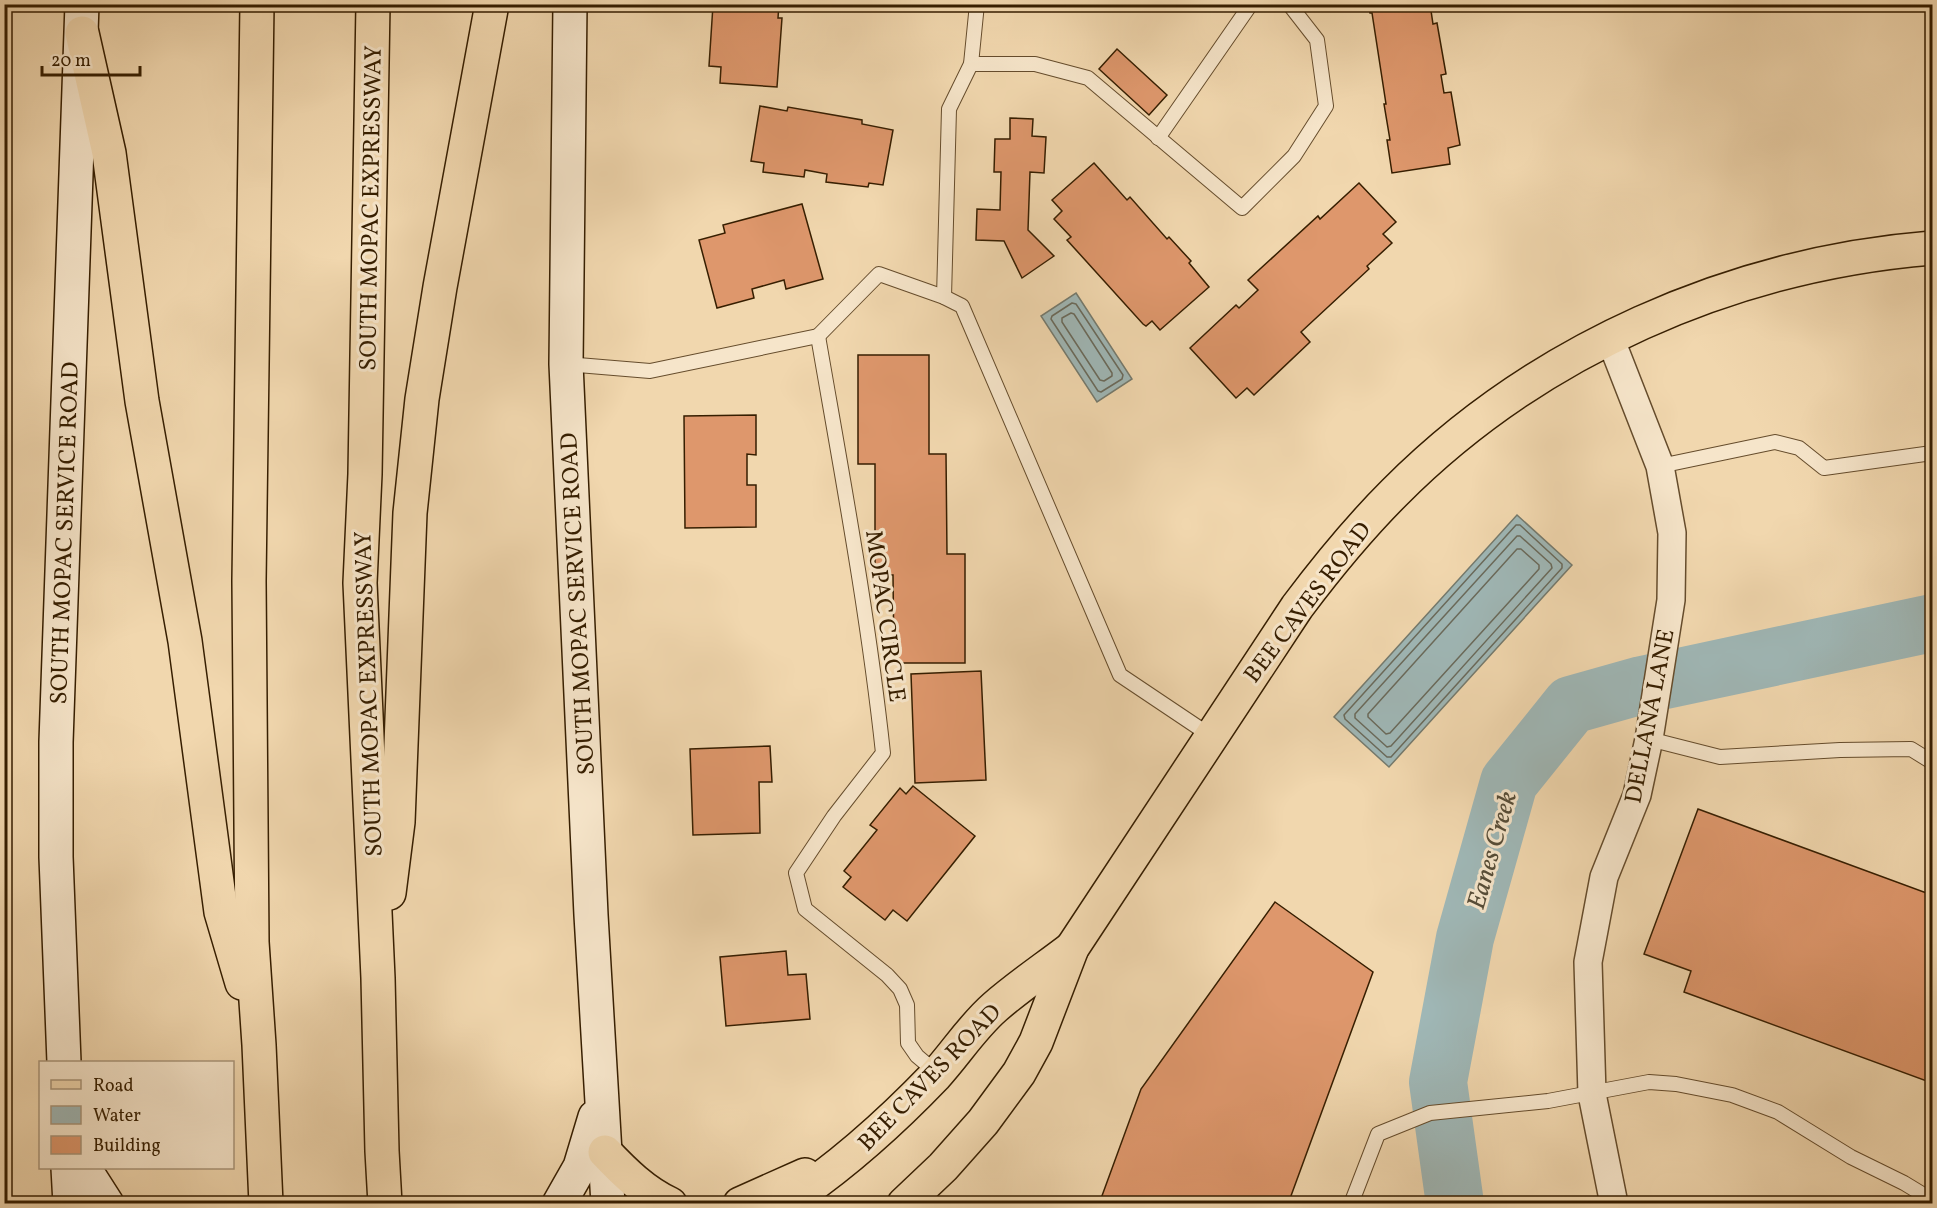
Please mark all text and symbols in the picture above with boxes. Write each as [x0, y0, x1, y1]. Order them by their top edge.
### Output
scale bar [42, 39, 140, 77]
street label: SOUTH MOPAC EXPRESSWAY [352, 45, 392, 371]
text: 20 m [51, 49, 91, 74]
street label: SOUTH MOPAC SERVICE ROAD [43, 361, 89, 705]
street label: SOUTH MOPAC SERVICE ROAD [553, 432, 605, 776]
street label: BEE CAVES ROAD [1237, 516, 1381, 691]
street label: MOPAC CIRCLE [855, 528, 913, 705]
street label: SOUTH MOPAC EXPRESSWAY [347, 531, 393, 857]
street label: DELLANA LANE [1617, 626, 1685, 807]
water label: Eanes Creek [1459, 787, 1527, 914]
street label: BEE CAVES ROAD [851, 997, 1010, 1160]
legend [39, 1061, 234, 1169]
text: Road [93, 1074, 134, 1099]
text: Water [93, 1104, 141, 1129]
text: Building [93, 1134, 161, 1159]

